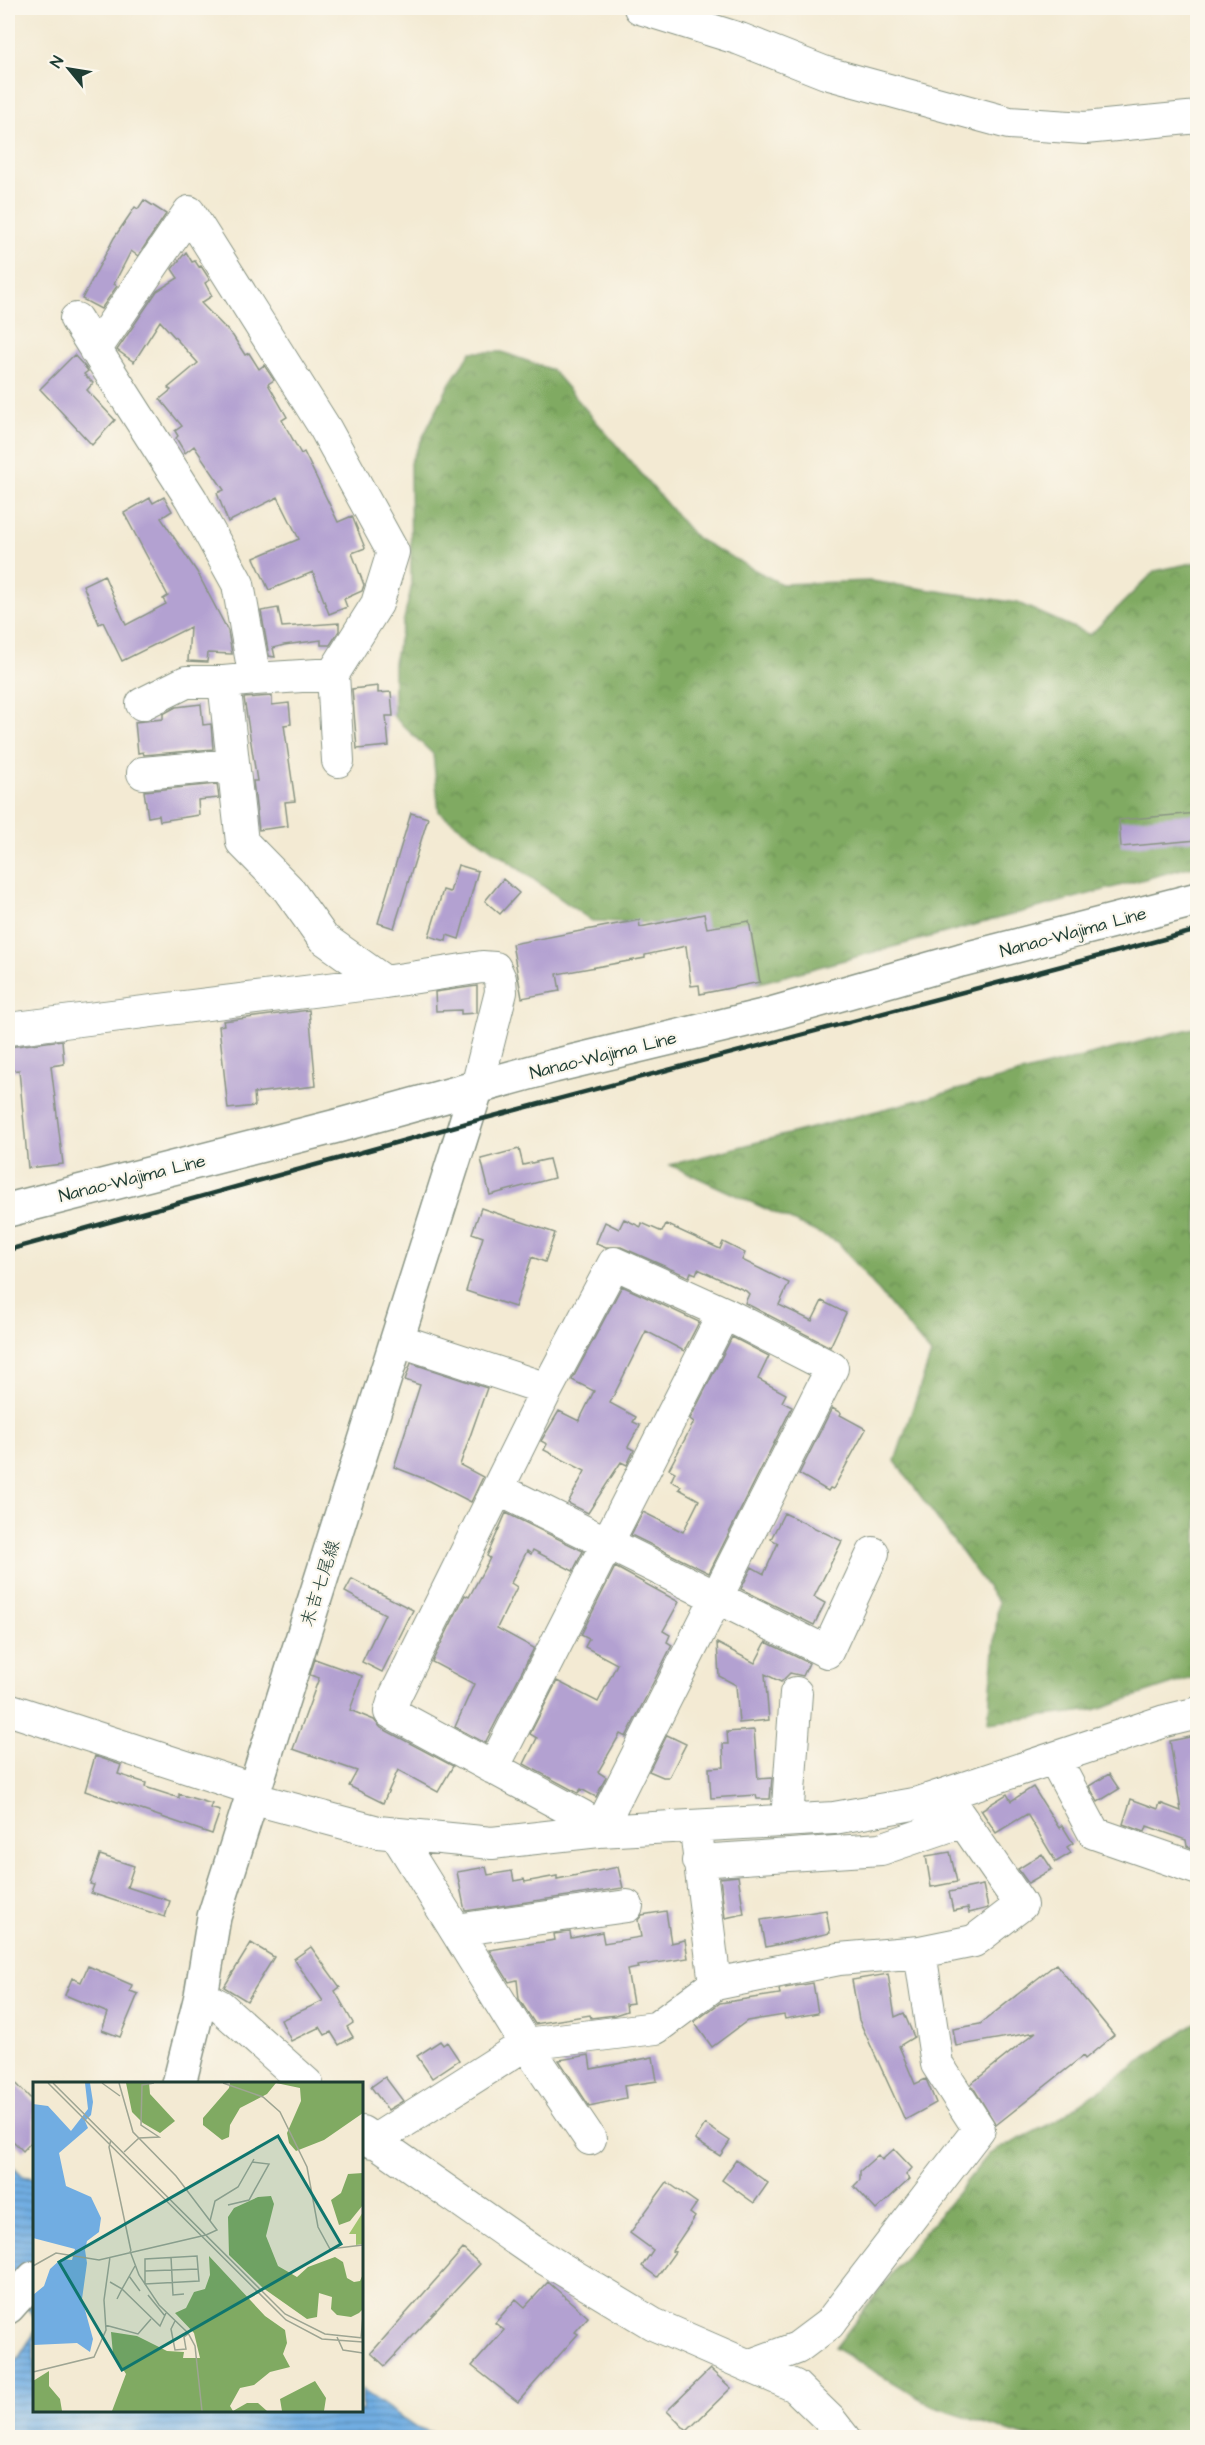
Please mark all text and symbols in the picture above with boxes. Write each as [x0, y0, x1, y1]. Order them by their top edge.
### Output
north arrow [39, 39, 99, 99]
text: N [45, 52, 69, 72]
street label: Nanao-Wajima Line [997, 901, 1149, 964]
street label: Nanao-Wajima Line [527, 1025, 679, 1086]
street label: Nanao-Wajima Line [56, 1148, 208, 1209]
street label: 末吉七尾線 [295, 1536, 346, 1630]
inset map [33, 2082, 363, 2412]

